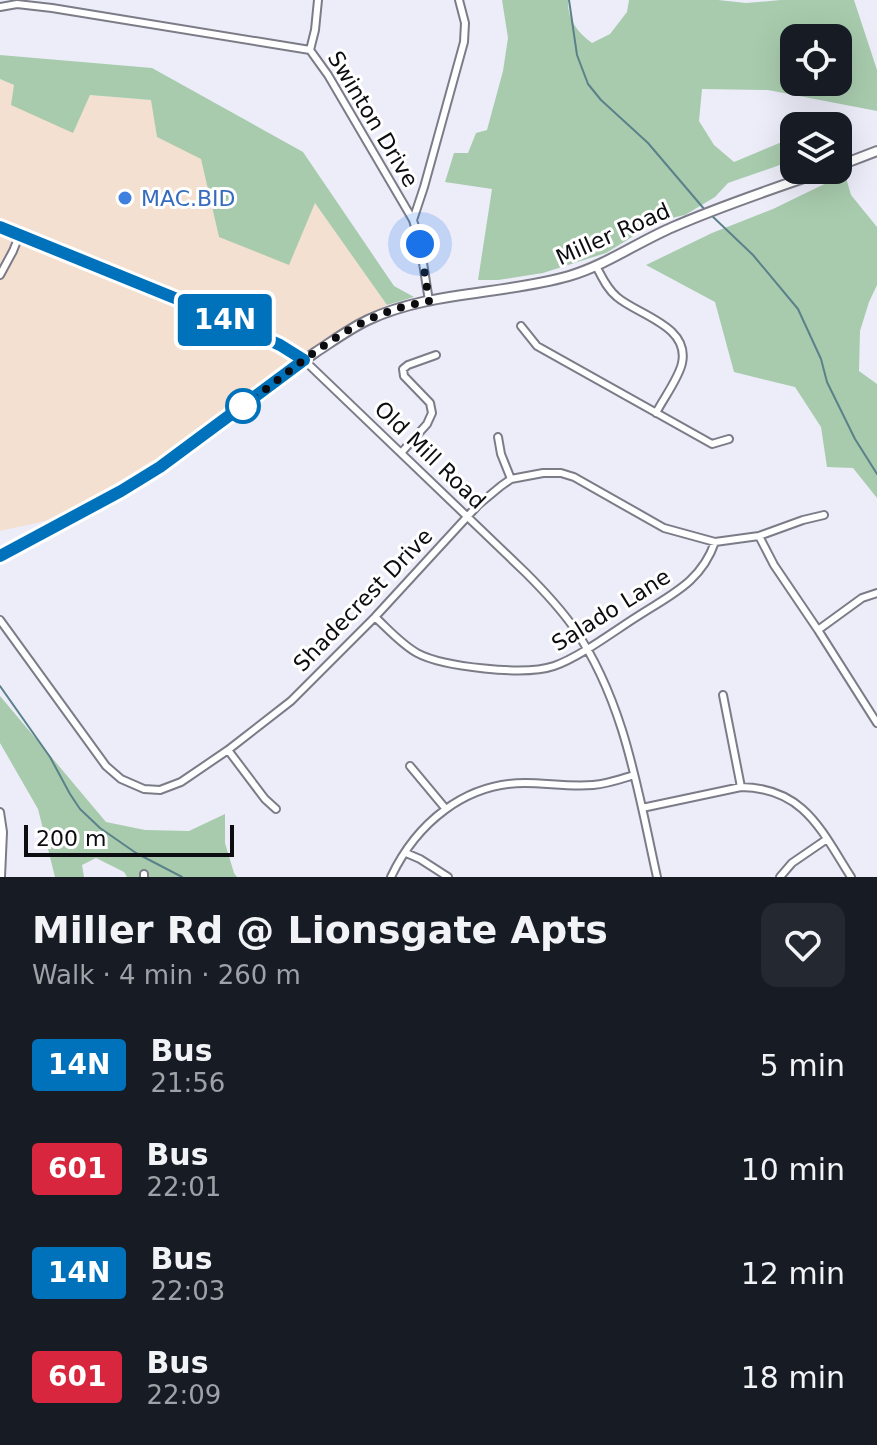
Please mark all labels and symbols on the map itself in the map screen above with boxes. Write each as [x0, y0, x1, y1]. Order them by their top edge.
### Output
street label: Swinton Drive [323, 47, 423, 191]
place label: MAC.BID [141, 186, 236, 211]
marker: MAC.BID [116, 189, 134, 207]
street label: Miller Road [552, 198, 674, 270]
your location [400, 224, 440, 264]
line badge: 14N [179, 294, 271, 346]
unlabelled marker [226, 389, 260, 423]
street label: Old Mill Road [370, 396, 490, 514]
street label: Shadecrest Drive [288, 523, 438, 677]
street label: Salado Lane [547, 564, 675, 656]
scale bar [24, 821, 234, 857]

